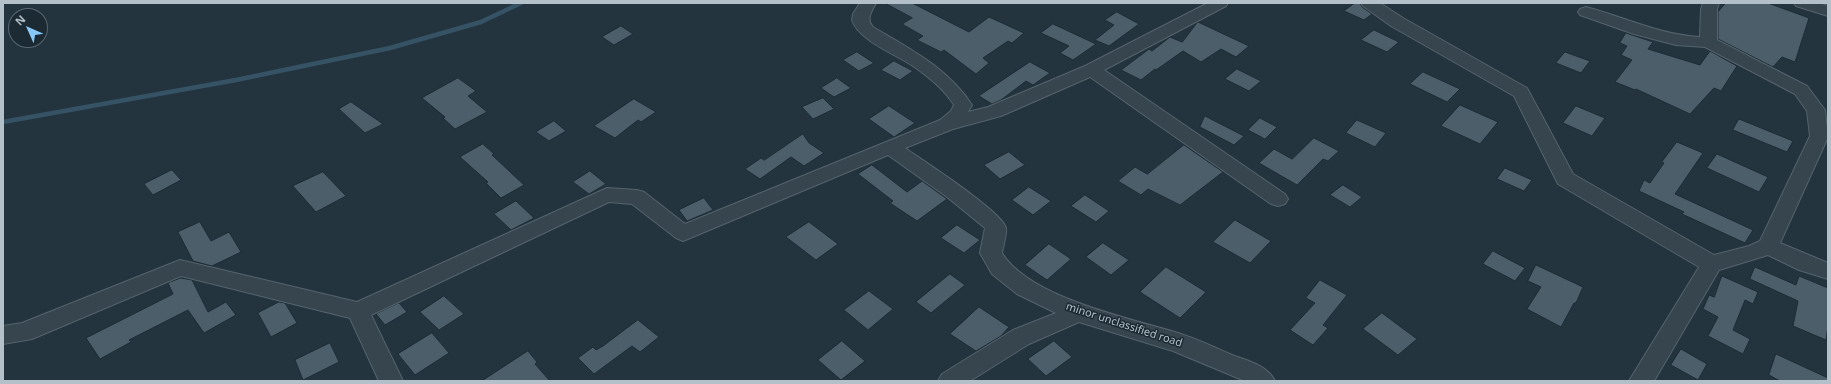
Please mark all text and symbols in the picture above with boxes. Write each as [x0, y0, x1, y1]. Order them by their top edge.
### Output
north arrow [8, 8, 48, 48]
text: N [11, 11, 28, 28]
street label: minor unclassified road [1064, 300, 1184, 350]

